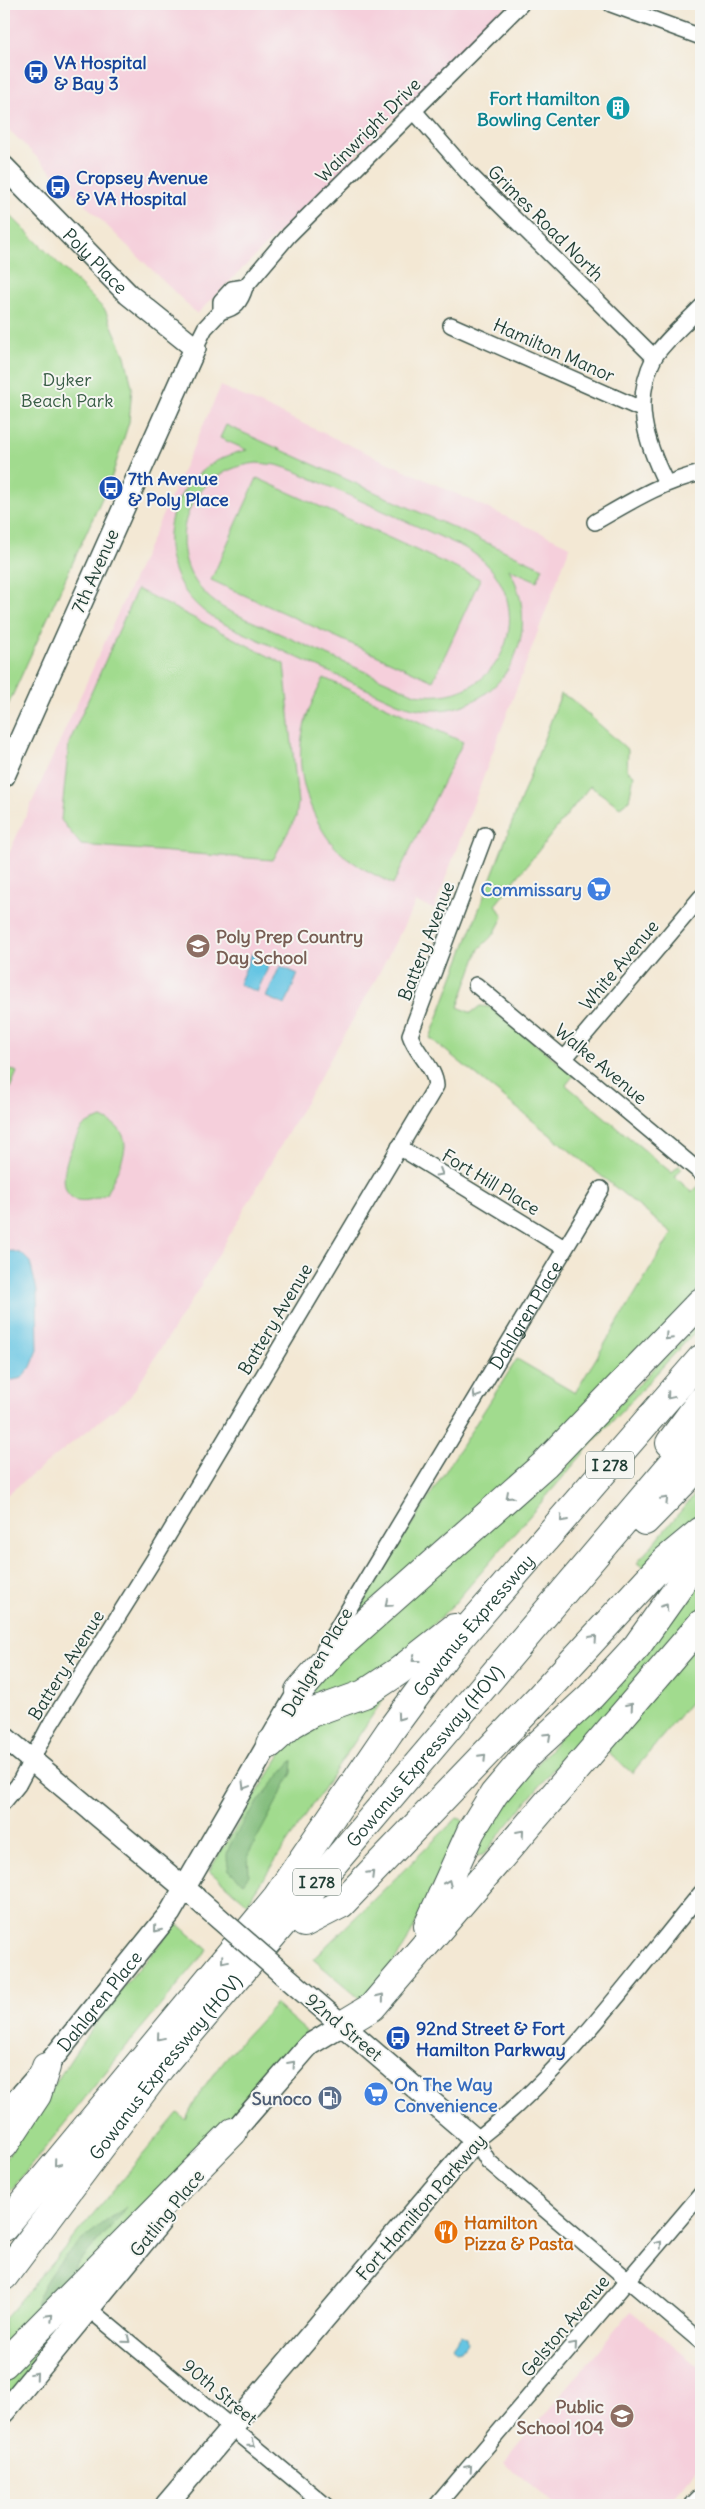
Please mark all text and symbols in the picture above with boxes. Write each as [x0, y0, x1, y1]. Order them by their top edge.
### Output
place label: VA Hospital & Bay 3 [54, 51, 146, 95]
bus stop icon: VA Hospital & Bay 3 [23, 59, 49, 85]
street label: Wainwright Drive [311, 73, 425, 187]
place label: Fort Hamilton Bowling Center [477, 87, 601, 131]
building icon: Fort Hamilton Bowling Center [605, 95, 631, 121]
street label: Grimes Road North [483, 160, 609, 286]
place label: Cropsey Avenue & VA Hospital [76, 166, 208, 210]
bus stop icon: Cropsey Avenue & VA Hospital [45, 174, 71, 200]
street label: Poly Place [58, 223, 133, 298]
street label: Hamilton Manor [490, 313, 619, 387]
park label: Dyker Beach Park [21, 368, 113, 412]
place label: 7th Avenue & Poly Place [128, 467, 229, 511]
bus stop icon: 7th Avenue & Poly Place [98, 475, 124, 501]
street label: 7th Avenue [66, 525, 124, 617]
supermarket icon: Commissary [586, 876, 612, 902]
street label: Battery Avenue [393, 878, 459, 1004]
place label: Commissary [480, 878, 582, 901]
street label: White Avenue [575, 915, 663, 1015]
place label: Poly Prep Country Day School [216, 925, 363, 969]
school or university icon: Poly Prep Country Day School [185, 933, 211, 959]
street label: Walke Avenue [550, 1019, 652, 1109]
street label: Fort Hill Place [438, 1144, 544, 1220]
one-way arrow [435, 1166, 444, 1176]
street label: Dahlgren Place [484, 1256, 567, 1373]
street label: Battery Avenue [233, 1259, 317, 1379]
one-way arrow [665, 1332, 674, 1341]
one-way arrow [473, 1390, 483, 1399]
one-way arrow [666, 1391, 675, 1400]
road number: I 278 [586, 1452, 634, 1478]
one-way arrow [505, 1491, 514, 1500]
one-way arrow [659, 1497, 668, 1506]
one-way arrow [560, 1513, 569, 1522]
street label: Gowanus Expressway [408, 1549, 539, 1701]
one-way arrow [384, 1599, 393, 1608]
street label: Dahlgren Place [276, 1603, 358, 1721]
one-way arrow [659, 1603, 668, 1613]
street label: Battery Avenue [23, 1606, 109, 1724]
one-way arrow [588, 1634, 597, 1643]
one-way arrow [412, 1653, 421, 1661]
street label: Gowanus Expressway (HOV) [341, 1660, 508, 1852]
one-way arrow [624, 1702, 633, 1711]
one-way arrow [397, 1711, 406, 1721]
one-way arrow [542, 1733, 551, 1742]
one-way arrow [477, 1753, 486, 1762]
one-way arrow [241, 1780, 251, 1789]
one-way arrow [515, 1829, 524, 1838]
road number: I 278 [293, 1868, 341, 1895]
one-way arrow [365, 1871, 374, 1880]
one-way arrow [441, 1879, 452, 1888]
one-way arrow [155, 1923, 163, 1932]
street label: Dahlgren Place [52, 1946, 147, 2056]
one-way arrow [222, 1954, 230, 1963]
street label: Gowanus Expressway (HOV) [84, 1969, 246, 2164]
street label: 92nd Street [301, 1988, 387, 2066]
one-way arrow [375, 1994, 383, 2003]
place label: 92nd Street & Fort Hamilton Parkway [416, 2017, 566, 2061]
bus stop icon: 92nd Street & Fort Hamilton Parkway [385, 2025, 411, 2051]
one-way arrow [157, 2032, 166, 2041]
one-way arrow [286, 2061, 295, 2070]
place label: On The Way Convenience [394, 2073, 498, 2117]
supermarket icon: On The Way Convenience [363, 2081, 389, 2107]
fuel station icon: Sunoco [317, 2085, 343, 2111]
place label: Sunoco [252, 2087, 312, 2110]
street label: Fort Hamilton Parkway [351, 2129, 491, 2285]
one-way arrow [53, 2157, 62, 2166]
street label: Gatling Place [125, 2165, 209, 2261]
place label: Hamilton Pizza & Pasta [464, 2211, 574, 2255]
restaurant icon: Hamilton Pizza & Pasta [433, 2219, 459, 2245]
one-way arrow [654, 2241, 663, 2250]
street label: Gelston Avenue [516, 2270, 614, 2382]
one-way arrow [45, 2313, 54, 2322]
one-way arrow [121, 2334, 130, 2342]
one-way arrow [569, 2341, 578, 2350]
street label: 90th Street [178, 2354, 262, 2430]
one-way arrow [29, 2371, 38, 2380]
place label: Public School 104 [517, 2395, 605, 2439]
school or university icon: Public School 104 [609, 2403, 635, 2429]
one-way arrow [246, 2438, 255, 2446]
one-way arrow [463, 2465, 472, 2474]

